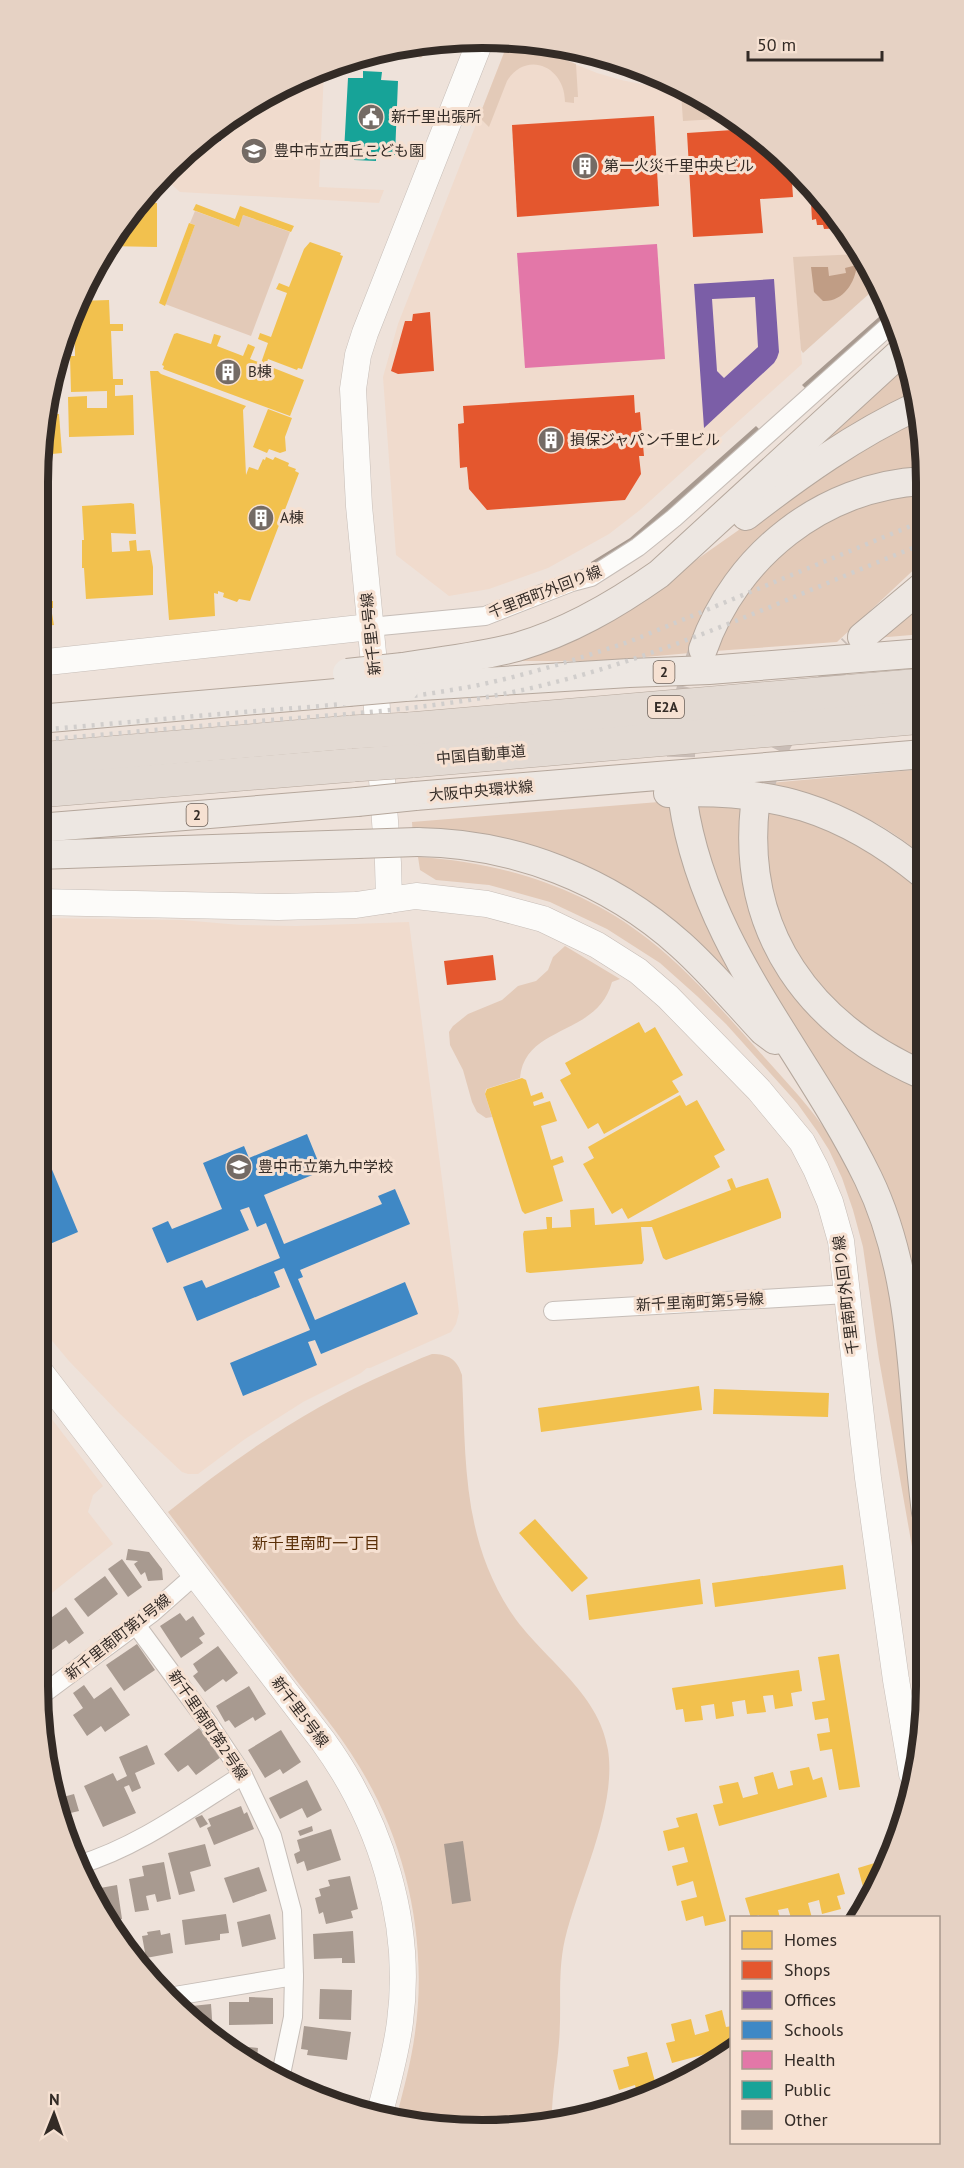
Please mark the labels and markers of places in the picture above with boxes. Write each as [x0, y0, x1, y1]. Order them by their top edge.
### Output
public building icon: 新千里出張所 [356, 102, 386, 132]
place label: 新千里出張所 [391, 107, 481, 126]
school or university icon: 豊中市立西丘こども園 [239, 136, 269, 166]
place label: 豊中市立西丘こども園 [274, 141, 424, 160]
building icon: 第一火災千里中央ビル [570, 151, 600, 181]
place label: 第一火災千里中央ビル [604, 156, 754, 175]
building icon: B棟 [213, 357, 243, 387]
place label: B棟 [248, 362, 272, 381]
building icon: 損保ジャパン千里ビル [536, 425, 566, 455]
place label: 損保ジャパン千里ビル [570, 430, 720, 449]
building icon: A棟 [246, 503, 276, 533]
place label: A棟 [280, 508, 304, 527]
school or university icon: 豊中市立第九中学校 [224, 1152, 254, 1182]
place label: 豊中市立第九中学校 [258, 1157, 393, 1176]

